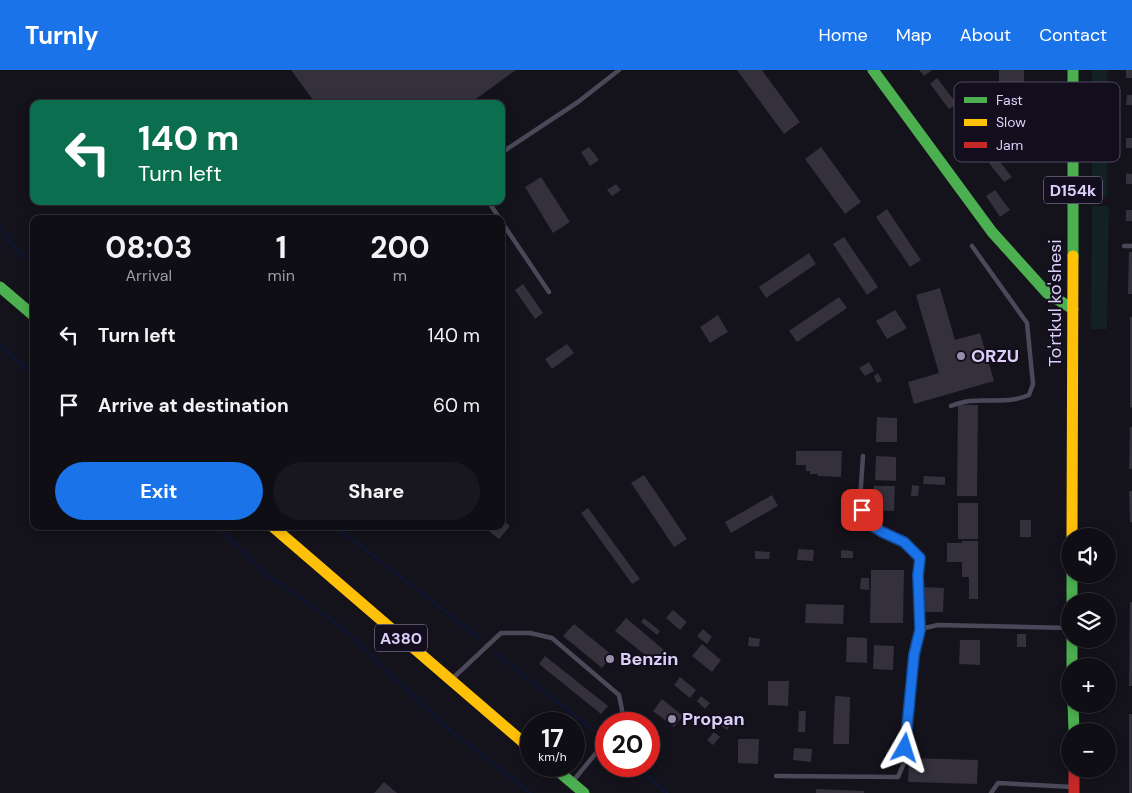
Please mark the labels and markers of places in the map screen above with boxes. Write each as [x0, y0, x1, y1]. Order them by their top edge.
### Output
place label: ORZU [971, 344, 1019, 368]
marker: ORZU [955, 350, 967, 362]
pin [841, 489, 883, 531]
place label: Benzin [620, 647, 678, 671]
marker: Benzin [604, 653, 616, 665]
place label: Propan [682, 707, 745, 731]
marker: Propan [666, 713, 678, 725]

